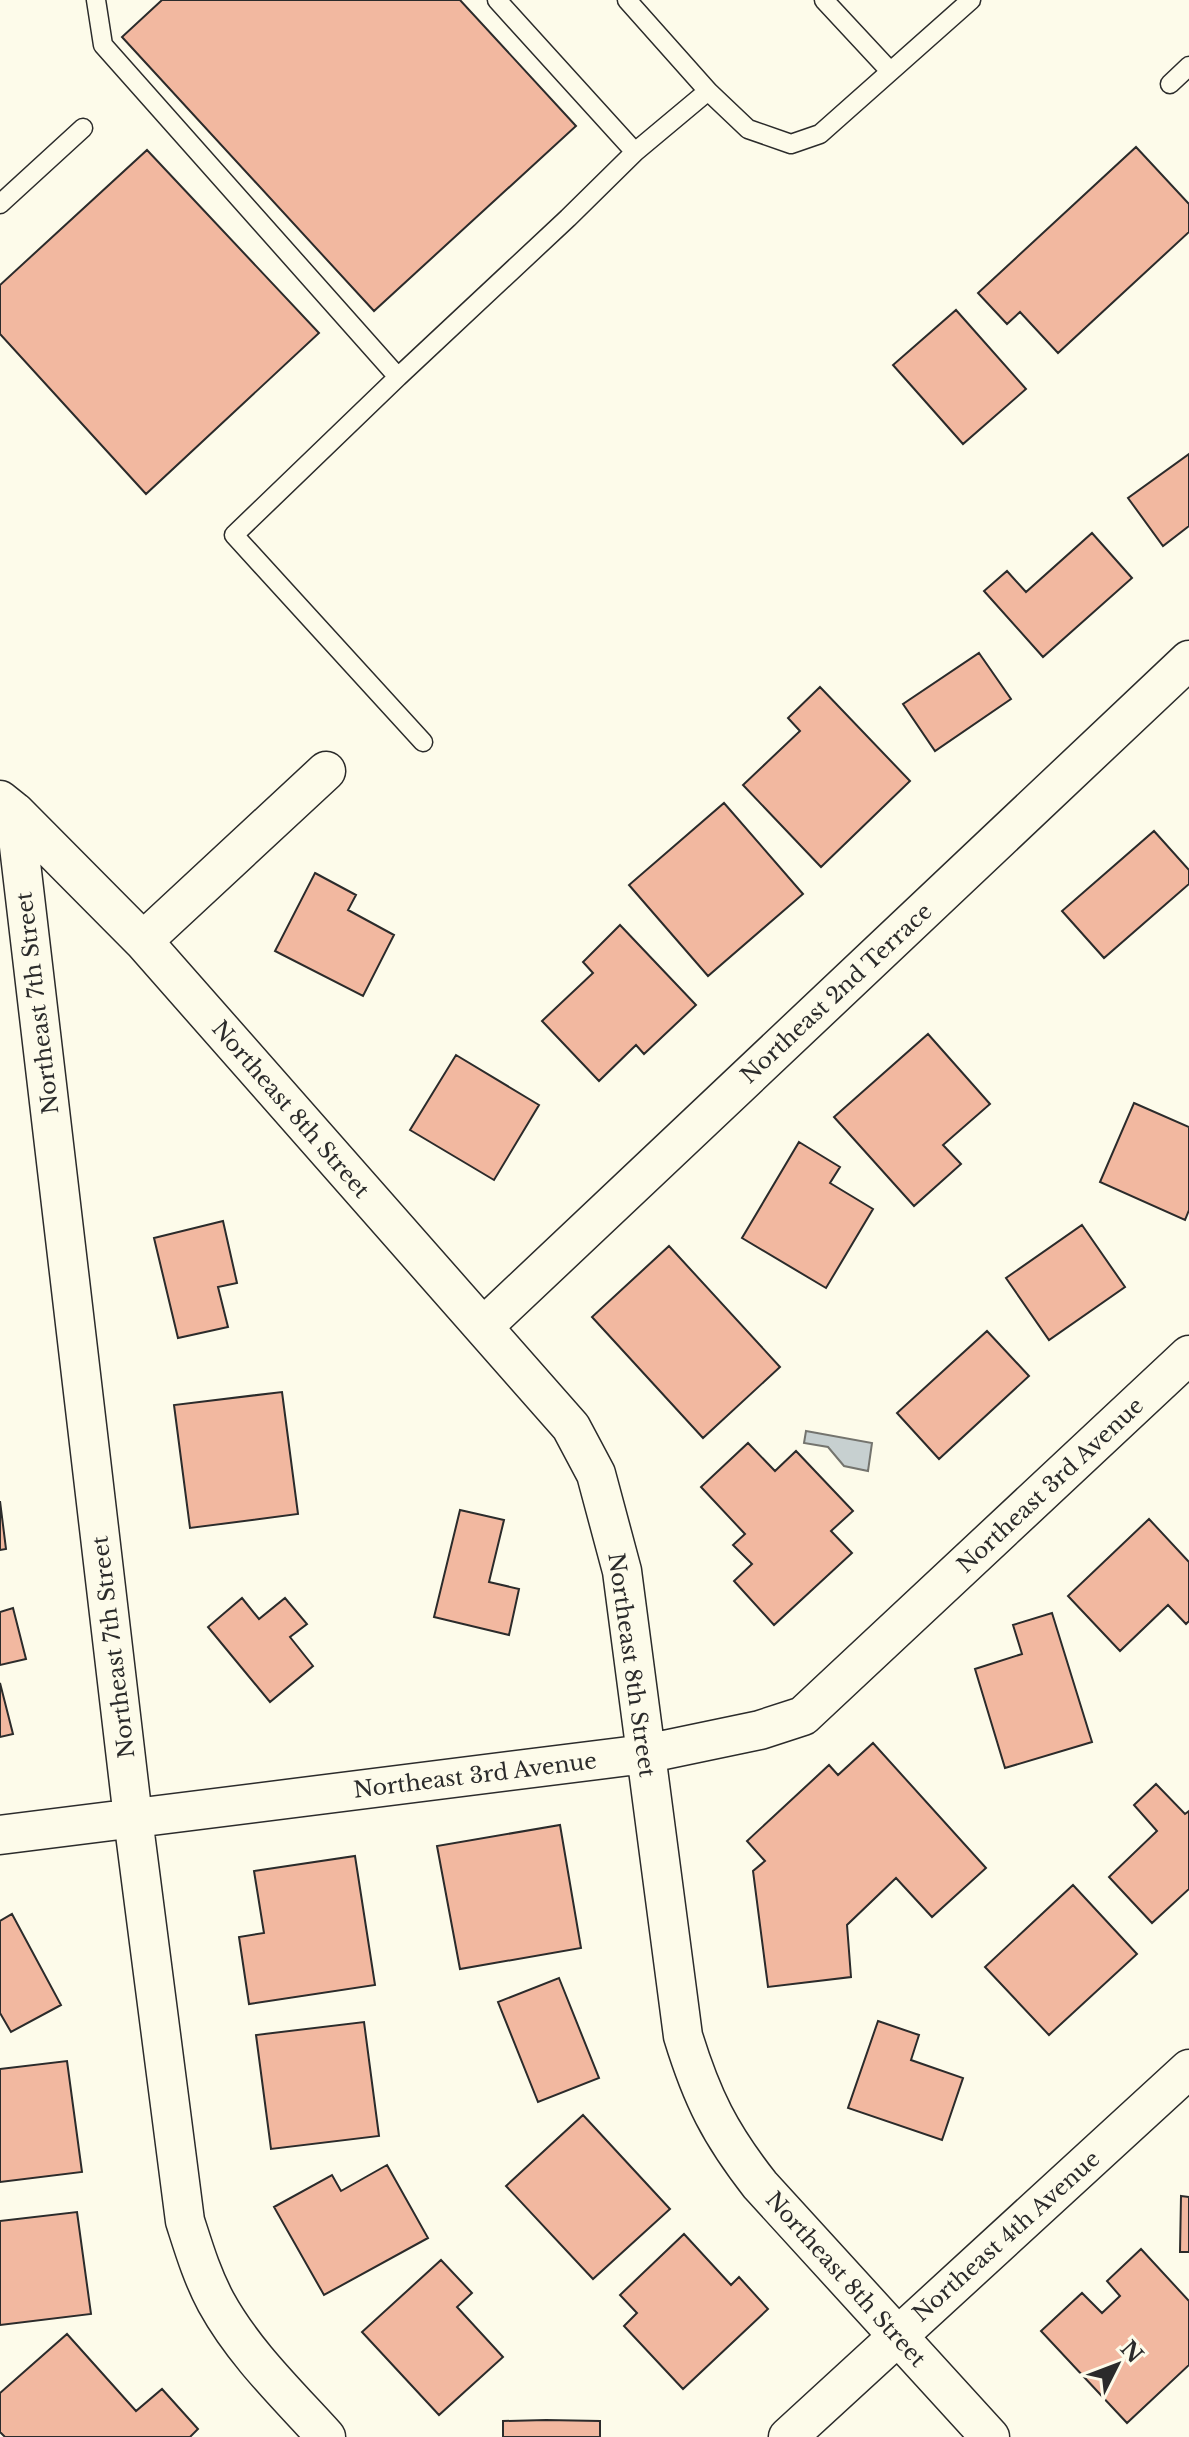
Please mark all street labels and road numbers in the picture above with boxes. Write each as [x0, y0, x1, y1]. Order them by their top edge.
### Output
street label: Northeast 7th Street [10, 890, 65, 1116]
street label: Northeast 2nd Terrace [735, 898, 938, 1089]
street label: Northeast 8th Street [206, 1015, 375, 1204]
street label: Northeast 3rd Avenue [952, 1392, 1149, 1579]
street label: Northeast 7th Street [86, 1534, 141, 1760]
street label: Northeast 8th Street [602, 1551, 661, 1780]
street label: Northeast 3rd Avenue [352, 1747, 598, 1804]
street label: Northeast 4th Avenue [907, 2145, 1105, 2328]
street label: Northeast 8th Street [760, 2186, 932, 2373]

